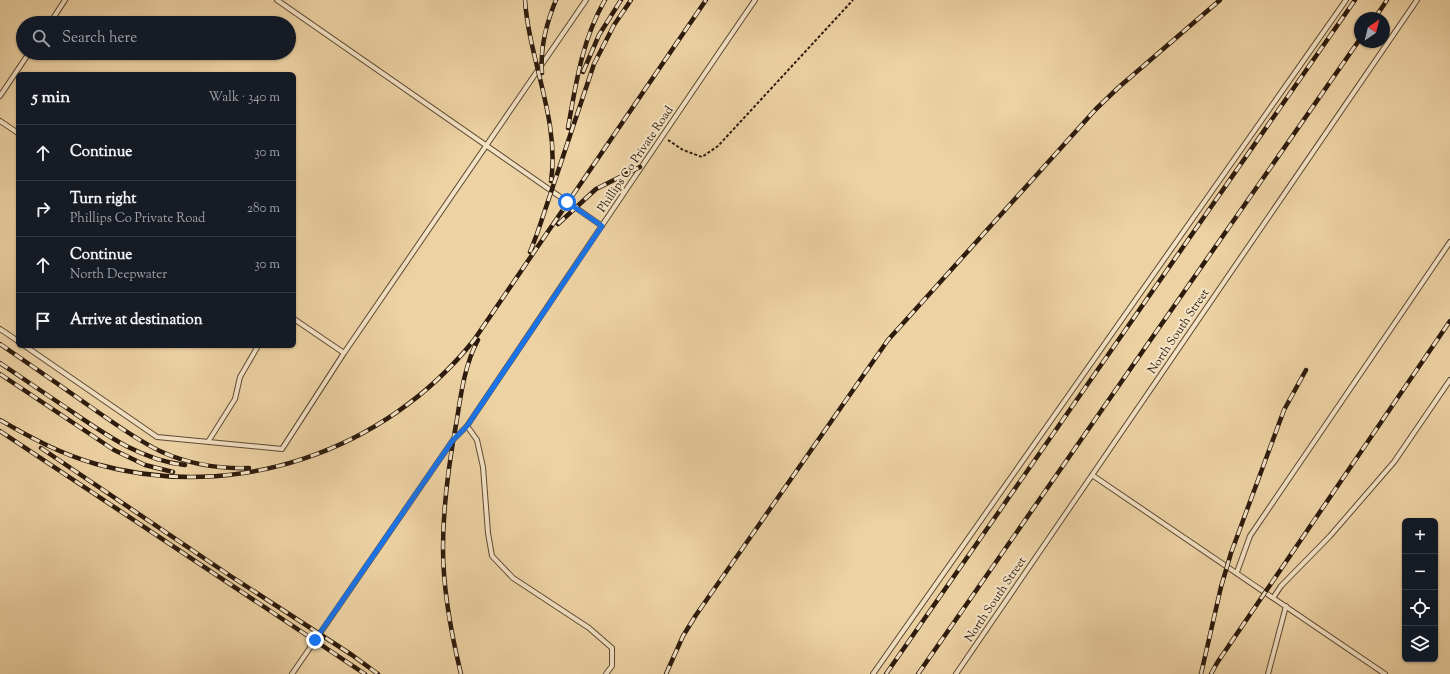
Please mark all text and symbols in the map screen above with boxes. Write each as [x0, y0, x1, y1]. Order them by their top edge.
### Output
north arrow [1354, 12, 1390, 48]
search box [16, 16, 296, 60]
icon: search [30, 27, 52, 49]
text: Search here [62, 28, 137, 49]
text: 5 min [32, 86, 70, 110]
text: Walk · 340 m [209, 89, 280, 107]
street label: Phillips Co Private Road [593, 103, 678, 216]
icon: ahead [32, 142, 54, 164]
text: Continue [70, 142, 132, 163]
text: 30 m [254, 144, 280, 162]
text: Turn right [70, 189, 136, 210]
route start [558, 193, 576, 211]
icon: right [32, 198, 54, 220]
text: 280 m [247, 200, 280, 218]
text: Phillips Co Private Road [70, 210, 205, 228]
text: Continue [70, 245, 132, 266]
icon: ahead [32, 254, 54, 276]
text: 30 m [254, 256, 280, 274]
text: North Deepwater [70, 266, 167, 284]
street label: North South Street [1144, 285, 1214, 378]
icon: arrive [32, 310, 54, 332]
text: Arrive at destination [70, 310, 203, 331]
map controls [1402, 518, 1438, 662]
button: + [1402, 518, 1438, 554]
street label: North South Street [961, 553, 1031, 646]
button: − [1402, 554, 1438, 590]
button: locate [1402, 590, 1438, 626]
button: layers [1402, 626, 1438, 662]
route end [306, 631, 324, 649]

